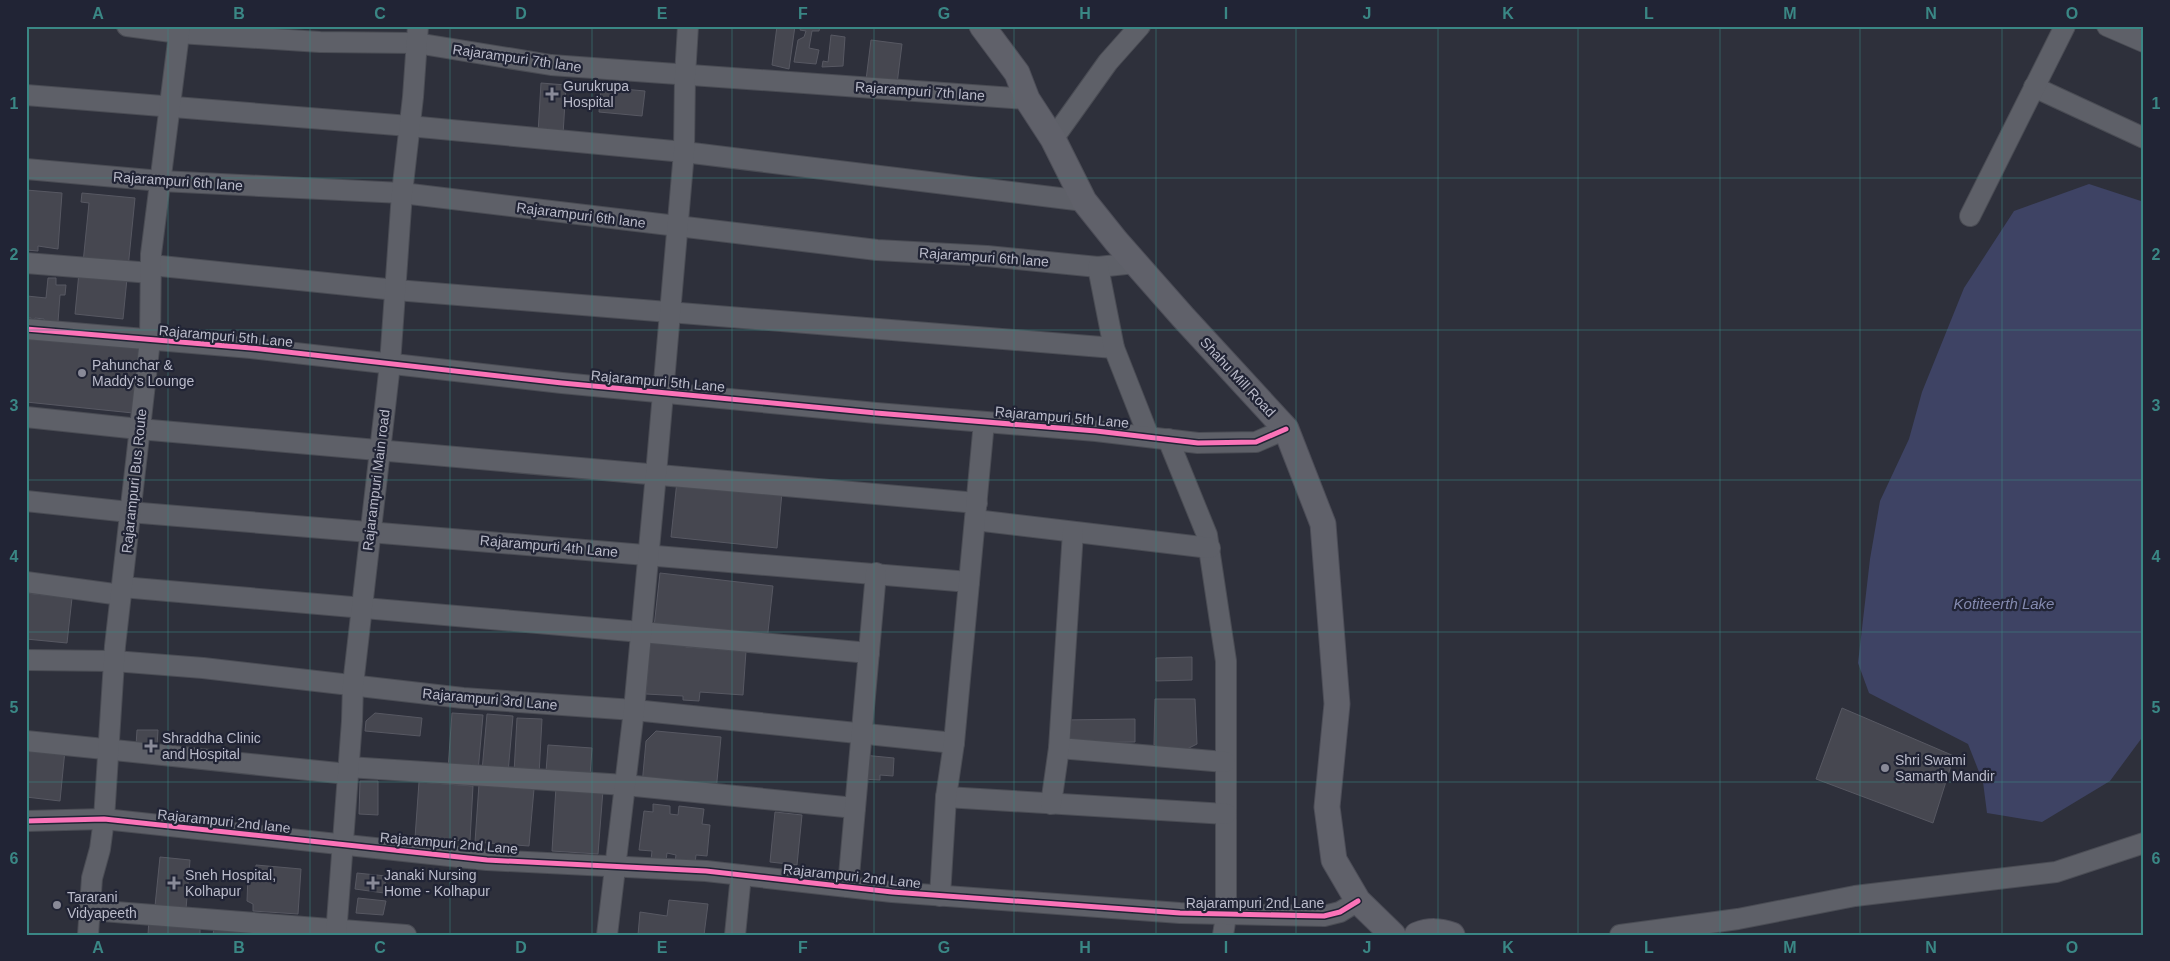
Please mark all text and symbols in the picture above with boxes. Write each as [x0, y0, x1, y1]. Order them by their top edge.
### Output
text: A [92, 5, 104, 22]
text: B [233, 5, 245, 22]
text: C [374, 5, 386, 22]
text: D [515, 5, 527, 22]
text: E [657, 5, 668, 22]
text: F [798, 5, 808, 22]
text: G [938, 5, 950, 22]
text: H [1079, 5, 1091, 22]
text: I [1224, 5, 1228, 22]
text: J [1363, 5, 1371, 22]
text: K [1502, 5, 1514, 22]
text: L [1644, 5, 1654, 22]
text: M [1783, 5, 1797, 22]
text: N [1925, 5, 1937, 22]
text: O [2066, 5, 2078, 22]
street label: Rajarampuri 7th lane [452, 41, 583, 75]
place label: Gurukrupa Hospital [563, 78, 629, 110]
street label: Rajarampuri 7th lane [855, 78, 986, 104]
marker: Gurukrupa Hospital [545, 87, 559, 101]
text: 1 [10, 95, 19, 112]
text: 1 [2152, 95, 2161, 112]
street label: Rajarampuri 6th lane [113, 168, 244, 194]
street label: Rajarampuri 6th lane [516, 199, 647, 231]
street label: Rajarampuri 6th lane [919, 244, 1050, 270]
text: 2 [10, 246, 19, 263]
text: 2 [2152, 246, 2161, 263]
street label: Rajarampuri 5th Lane [158, 322, 294, 350]
street label: Shahu Mill Road [1197, 334, 1279, 420]
place label: Pahunchar & Maddy's Lounge [92, 357, 195, 389]
marker: Pahunchar & Maddy's Lounge [76, 367, 88, 379]
street label: Rajarampuri 5th Lane [590, 367, 726, 395]
text: 3 [10, 397, 19, 414]
text: 3 [2152, 397, 2161, 414]
street label: Rajarampuri 5th Lane [994, 403, 1130, 431]
street label: Rajarampuri Bus Route [118, 408, 150, 554]
street label: Rajarampuri Main road [359, 408, 393, 552]
street label: Rajarampurti 4th Lane [479, 532, 619, 560]
text: 4 [10, 548, 19, 565]
text: 4 [2152, 548, 2161, 565]
water label: Kotiteerth Lake [1954, 595, 2054, 612]
street label: Rajarampuri 3rd Lane [422, 685, 558, 713]
text: 5 [10, 699, 19, 716]
text: 5 [2152, 699, 2161, 716]
place label: Shraddha Clinic and Hospital [162, 730, 261, 762]
marker: Shraddha Clinic and Hospital [144, 739, 158, 753]
place label: Shri Swami Samarth Mandir [1895, 752, 1995, 784]
marker: Shri Swami Samarth Mandir [1879, 762, 1891, 774]
street label: Rajarampuri 2nd lane [157, 806, 292, 836]
street label: Rajarampuri 2nd Lane [379, 829, 519, 857]
text: 6 [10, 850, 19, 867]
text: 6 [2152, 850, 2161, 867]
street label: Rajarampuri 2nd Lane [782, 861, 922, 891]
place label: Sneh Hospital, Kolhapur [185, 867, 276, 899]
place label: Janaki Nursing Home - Kolhapur [384, 867, 490, 899]
marker: Sneh Hospital, Kolhapur [167, 876, 181, 890]
marker: Janaki Nursing Home - Kolhapur [366, 876, 380, 890]
place label: Tararani Vidyapeeth [67, 889, 137, 921]
street label: Rajarampuri 2nd Lane [1186, 895, 1324, 911]
marker: Tararani Vidyapeeth [51, 899, 63, 911]
text: A [92, 939, 104, 956]
text: B [233, 939, 245, 956]
text: C [374, 939, 386, 956]
text: D [515, 939, 527, 956]
text: E [657, 939, 668, 956]
text: F [798, 939, 808, 956]
text: G [938, 939, 950, 956]
text: H [1079, 939, 1091, 956]
text: I [1224, 939, 1228, 956]
text: J [1363, 939, 1371, 956]
text: K [1502, 939, 1514, 956]
text: L [1644, 939, 1654, 956]
text: M [1783, 939, 1797, 956]
text: N [1925, 939, 1937, 956]
text: O [2066, 939, 2078, 956]

